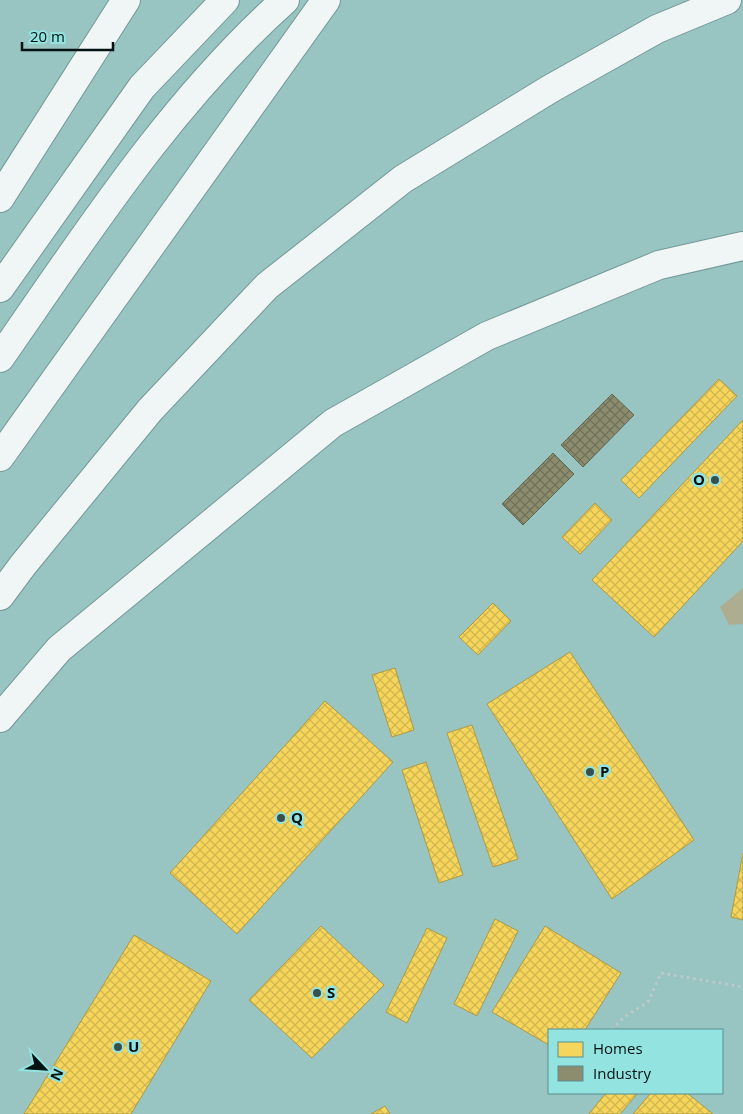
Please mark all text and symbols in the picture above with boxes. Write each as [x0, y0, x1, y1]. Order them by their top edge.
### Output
scale bar [22, 20, 114, 52]
text: 20 m [30, 26, 65, 46]
place label: O [693, 469, 705, 489]
marker: O [709, 474, 721, 486]
place label: P [600, 761, 609, 781]
marker: P [584, 766, 596, 778]
place label: Q [291, 807, 303, 827]
marker: Q [275, 812, 287, 824]
place label: S [327, 982, 335, 1002]
marker: S [311, 987, 323, 999]
legend [548, 1029, 723, 1094]
place label: U [128, 1036, 139, 1056]
text: Homes [593, 1038, 643, 1058]
marker: U [112, 1041, 124, 1053]
north arrow [20, 1044, 70, 1094]
text: Industry [593, 1063, 651, 1083]
text: N [46, 1066, 68, 1084]

